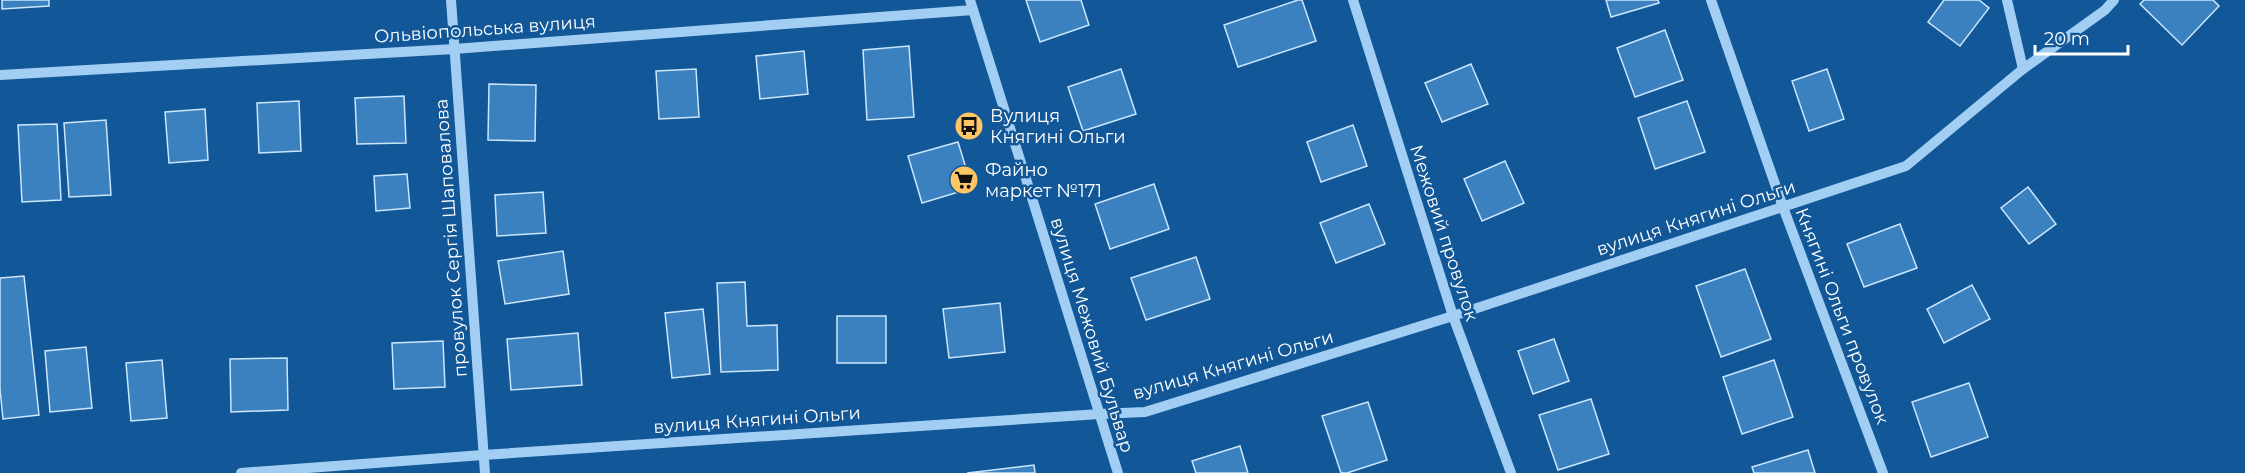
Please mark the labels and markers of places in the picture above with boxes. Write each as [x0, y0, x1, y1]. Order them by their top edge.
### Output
place label: Вулиця Княгині Ольги [990, 105, 1126, 148]
bus stop icon: Вулиця Княгині Ольги [953, 110, 985, 142]
place label: Файно маркет №171 [985, 159, 1102, 202]
supermarket icon: Файно маркет №171 [948, 164, 980, 196]

